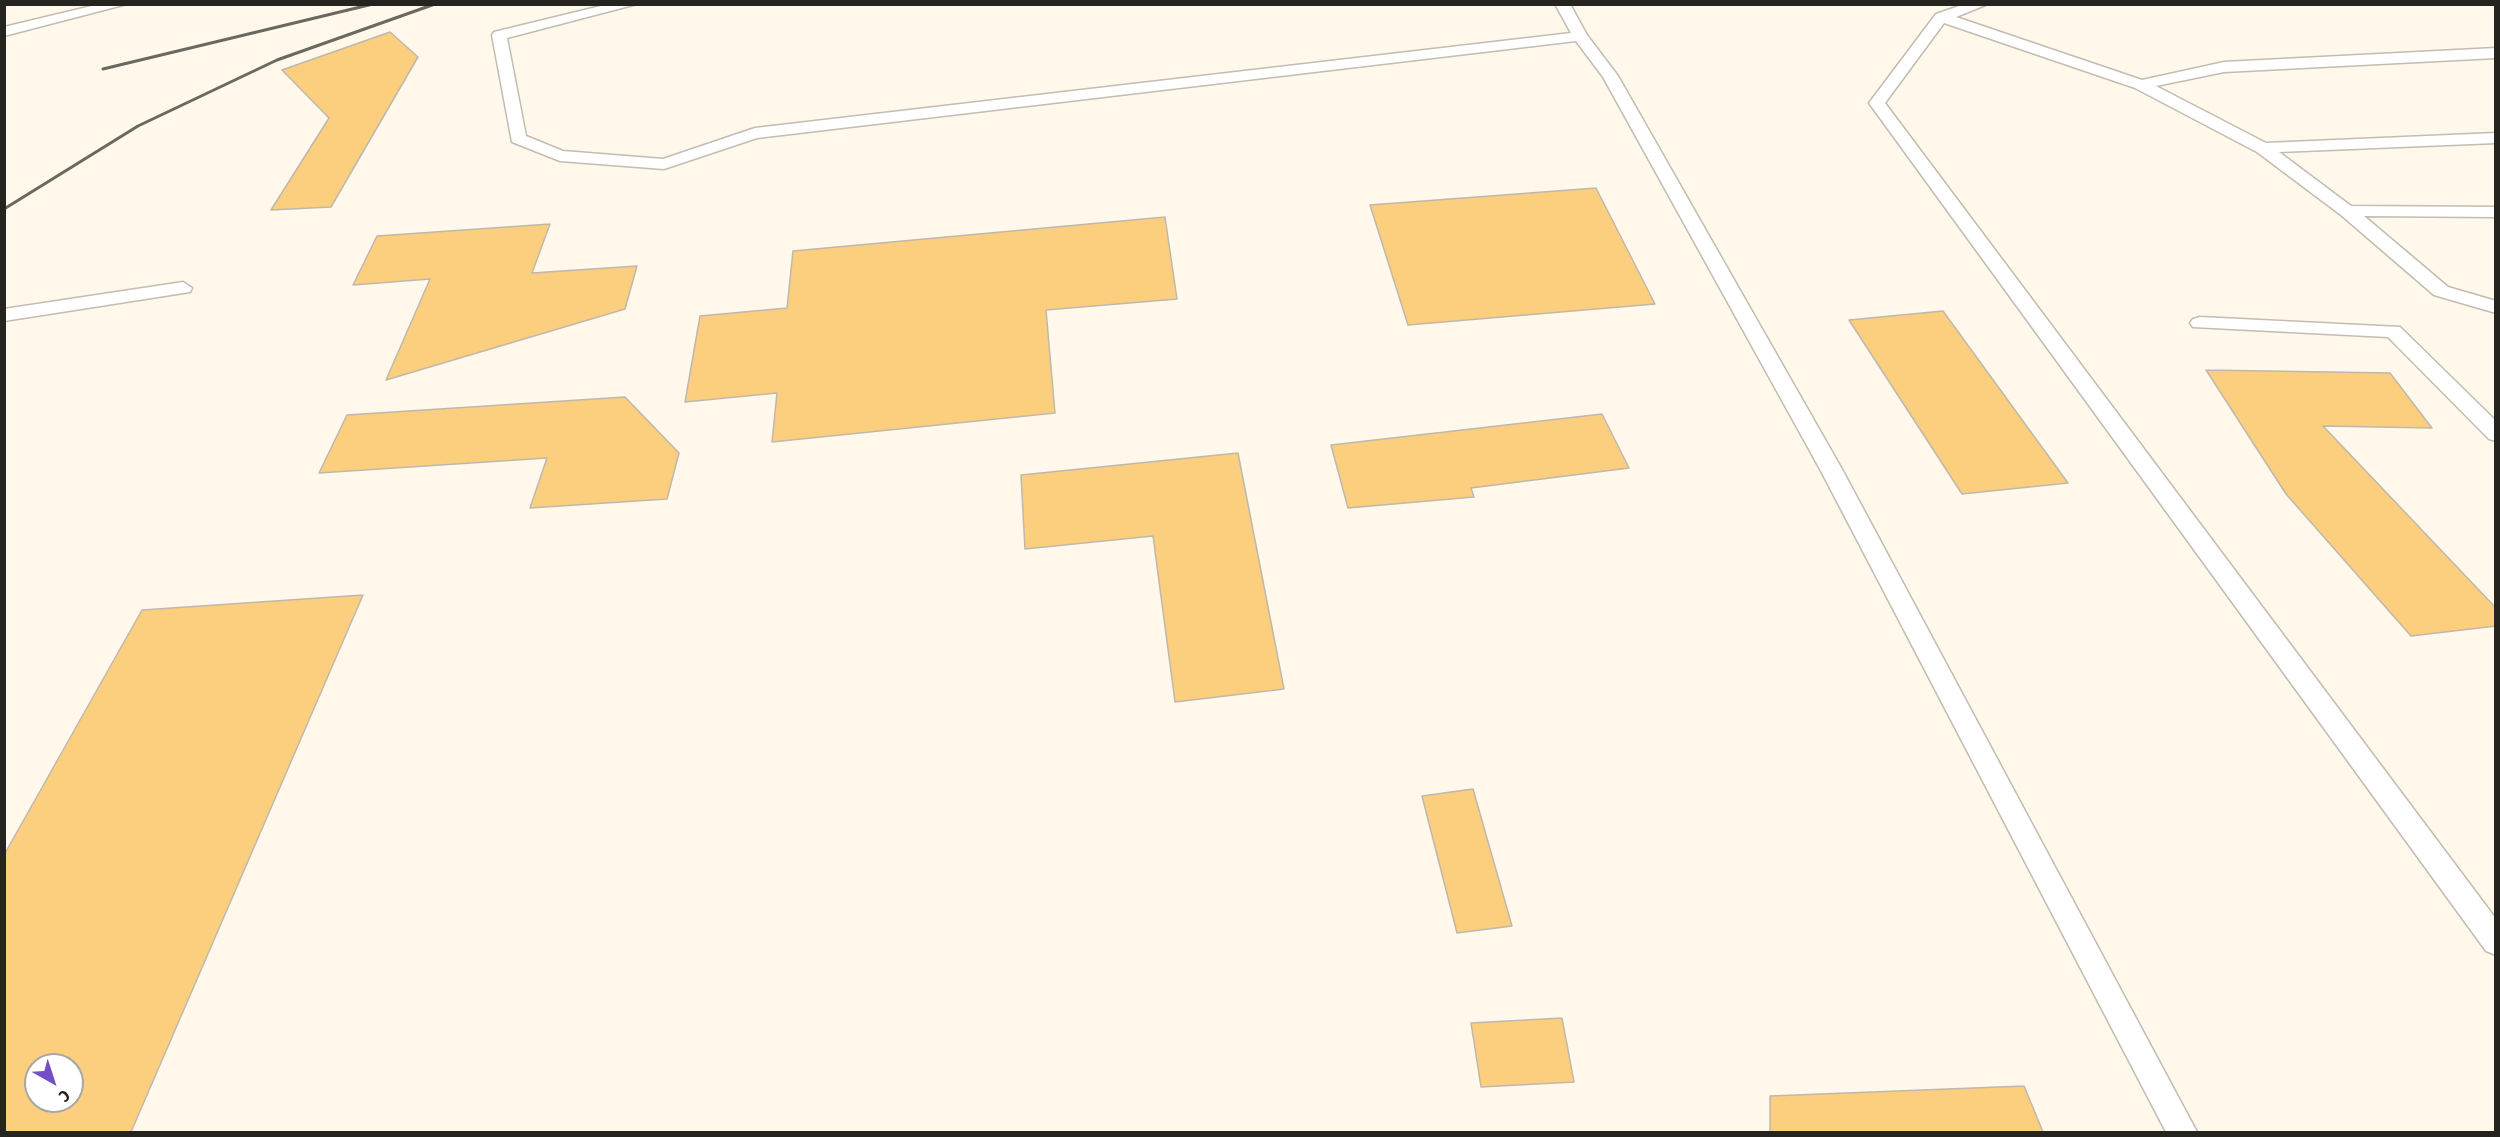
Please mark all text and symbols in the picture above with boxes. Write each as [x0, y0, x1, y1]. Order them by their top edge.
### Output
north arrow [24, 1053, 84, 1113]
text: С [55, 1086, 74, 1106]

